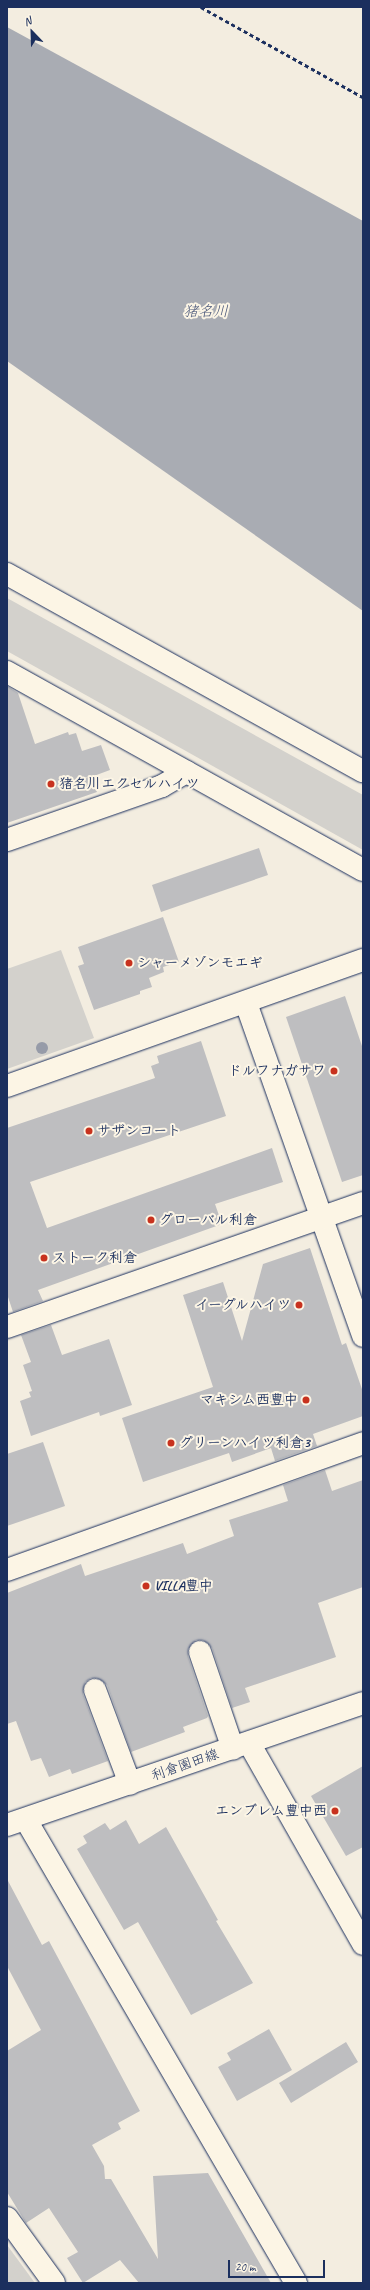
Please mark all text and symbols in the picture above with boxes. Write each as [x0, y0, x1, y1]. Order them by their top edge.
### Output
north arrow [12, 12, 52, 52]
text: N [21, 13, 33, 29]
water label: 猪名川 [184, 303, 228, 321]
place label: 猪名川エクセルハイツ [59, 776, 199, 792]
marker: 猪名川エクセルハイツ [46, 779, 56, 789]
place label: シャーメゾンモエギ [137, 955, 263, 971]
marker: シャーメゾンモエギ [124, 958, 134, 968]
place label: ドルフナガサワ [228, 1063, 326, 1079]
marker: ドルフナガサワ [329, 1066, 339, 1076]
place label: サザンコート [97, 1123, 181, 1139]
marker: サザンコート [84, 1126, 94, 1136]
place label: グローバル利倉 [159, 1212, 257, 1228]
marker: グローバル利倉 [146, 1215, 156, 1225]
place label: ストーク利倉 [52, 1250, 136, 1266]
marker: ストーク利倉 [39, 1253, 49, 1263]
place label: イーグルハイツ [194, 1297, 291, 1313]
marker: イーグルハイツ [294, 1300, 304, 1310]
place label: マキシム西豊中 [200, 1392, 298, 1408]
marker: マキシム西豊中 [301, 1395, 311, 1405]
place label: グリーンハイツ利倉3 [179, 1435, 311, 1451]
marker: グリーンハイツ利倉3 [166, 1438, 176, 1448]
place label: VILLA豊中 [154, 1578, 213, 1594]
marker: VILLA豊中 [141, 1581, 151, 1591]
street label: 利倉園田線 [149, 1746, 221, 1784]
place label: エンブレム豊中西 [215, 1803, 327, 1819]
marker: エンブレム豊中西 [330, 1806, 340, 1816]
scale bar [230, 2252, 327, 2278]
text: 20 m [235, 2259, 255, 2275]

